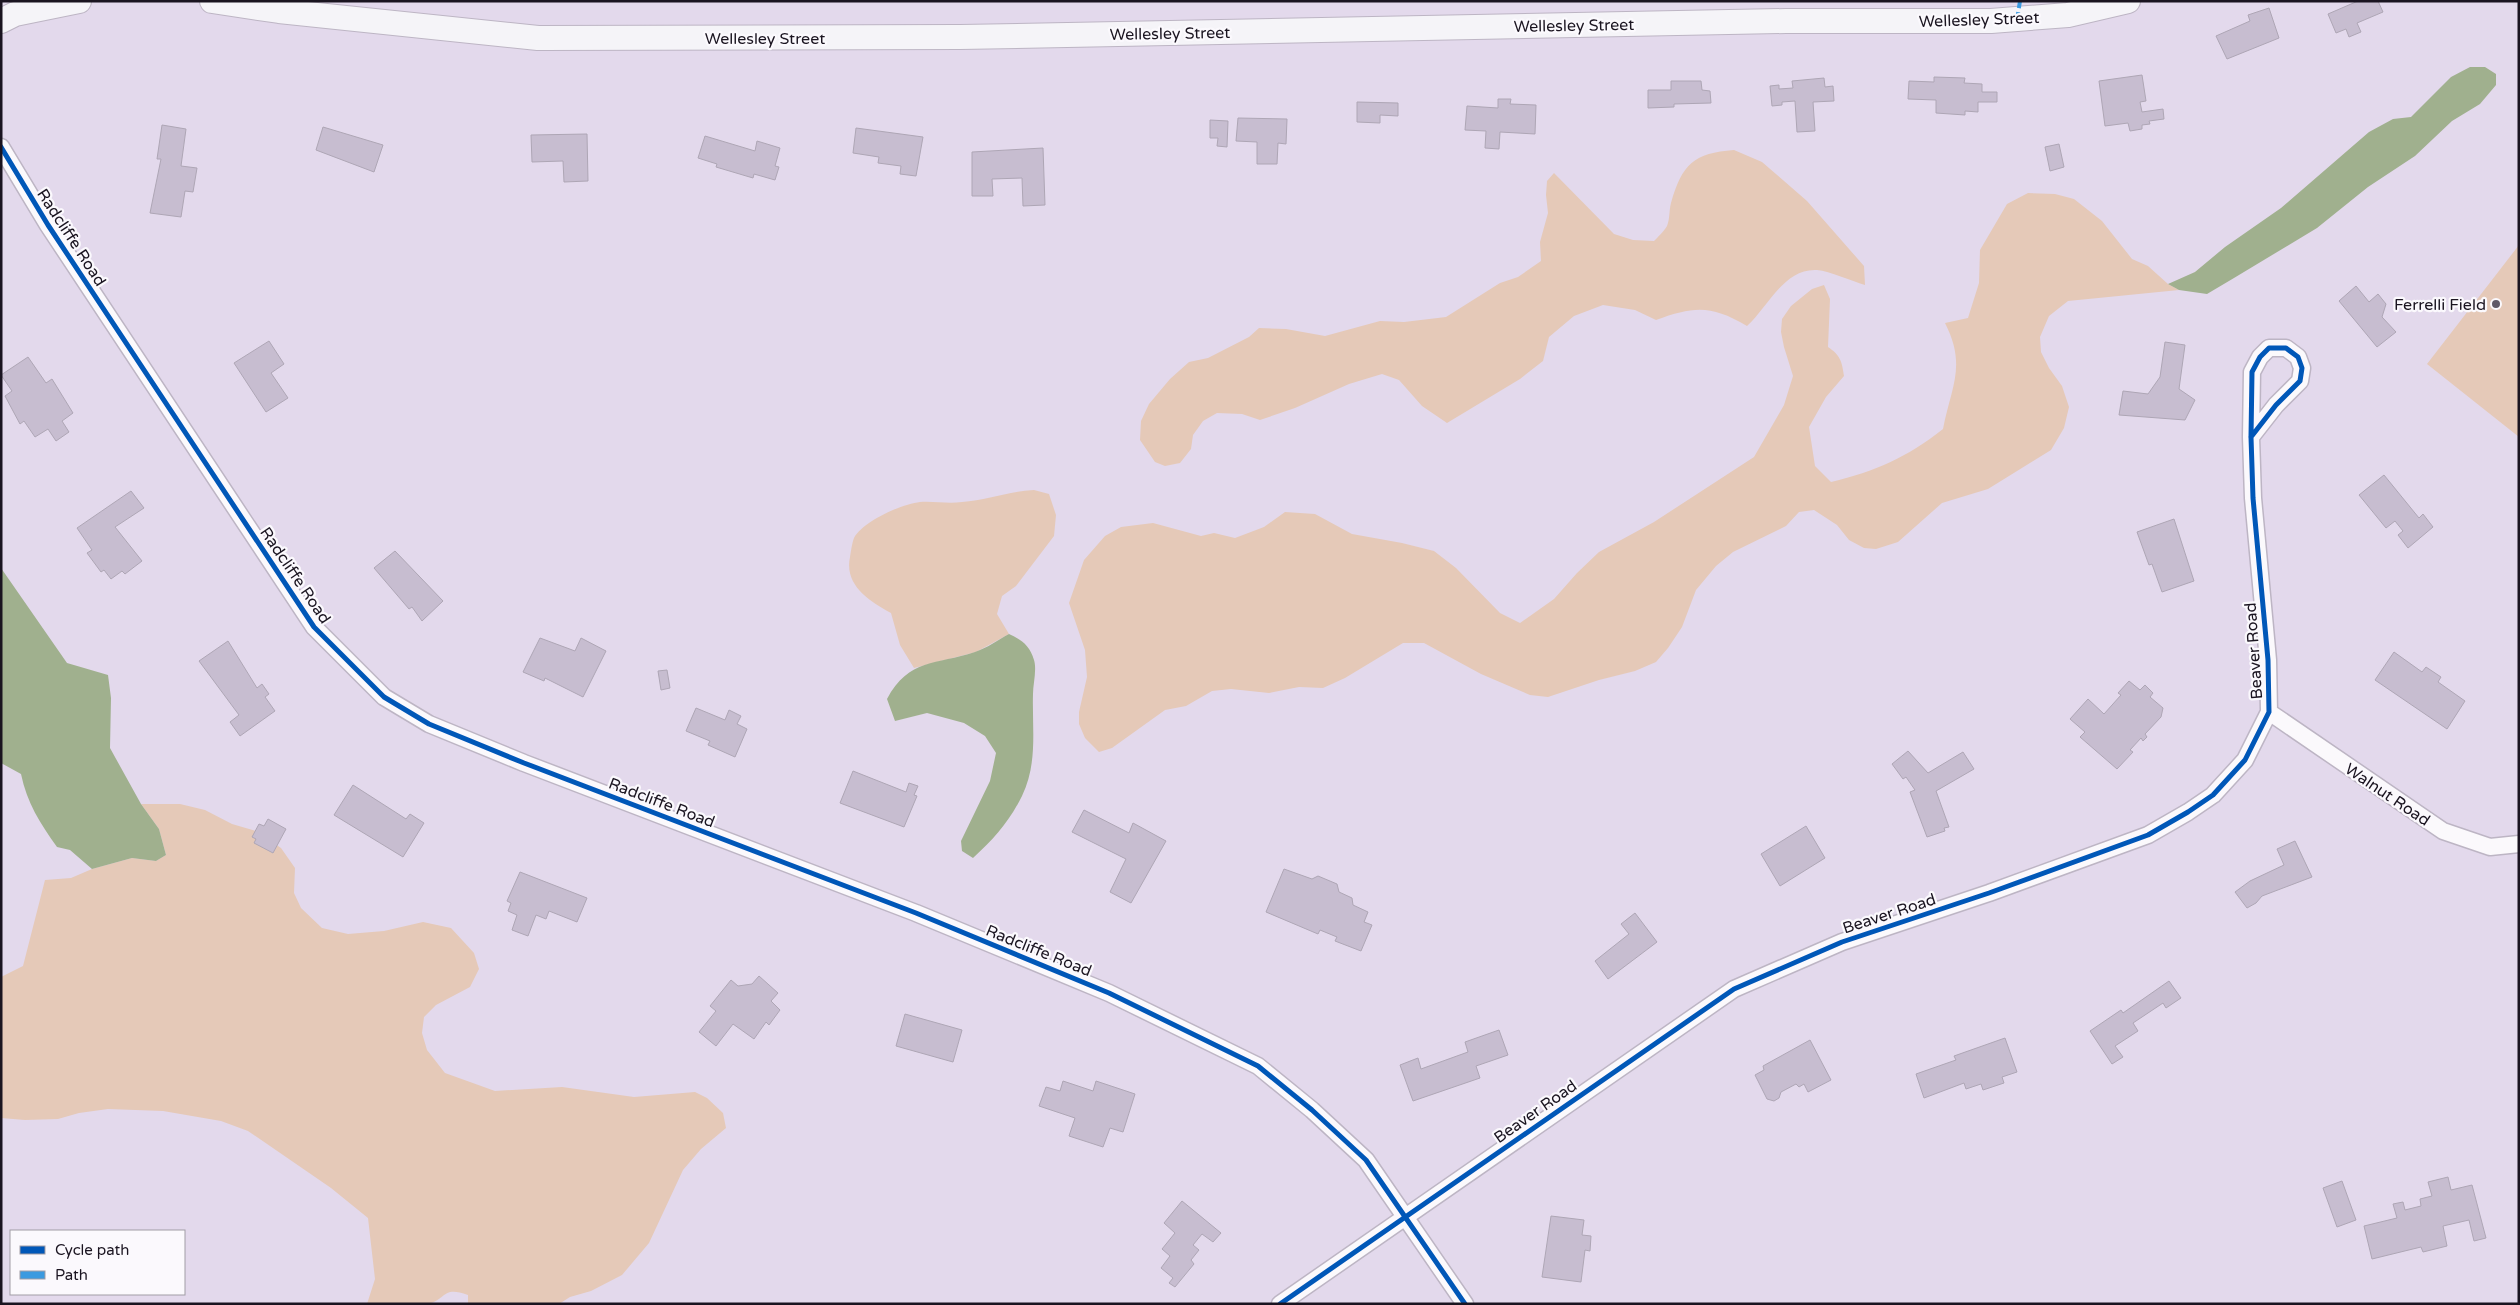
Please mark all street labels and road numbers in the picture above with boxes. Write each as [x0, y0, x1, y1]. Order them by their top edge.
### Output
street label: Wellesley Street [1918, 8, 2040, 32]
street label: Wellesley Street [1514, 15, 1635, 37]
street label: Wellesley Street [1110, 23, 1231, 45]
street label: Wellesley Street [705, 29, 825, 49]
street label: Radcliffe Road [32, 185, 110, 290]
street label: Radcliffe Road [255, 523, 335, 628]
street label: Beaver Road [2241, 602, 2267, 700]
street label: Walnut Road [2341, 759, 2434, 831]
street label: Radcliffe Road [606, 773, 718, 832]
street label: Beaver Road [1840, 889, 1938, 938]
street label: Radcliffe Road [983, 921, 1094, 981]
street label: Beaver Road [1490, 1076, 1581, 1148]

